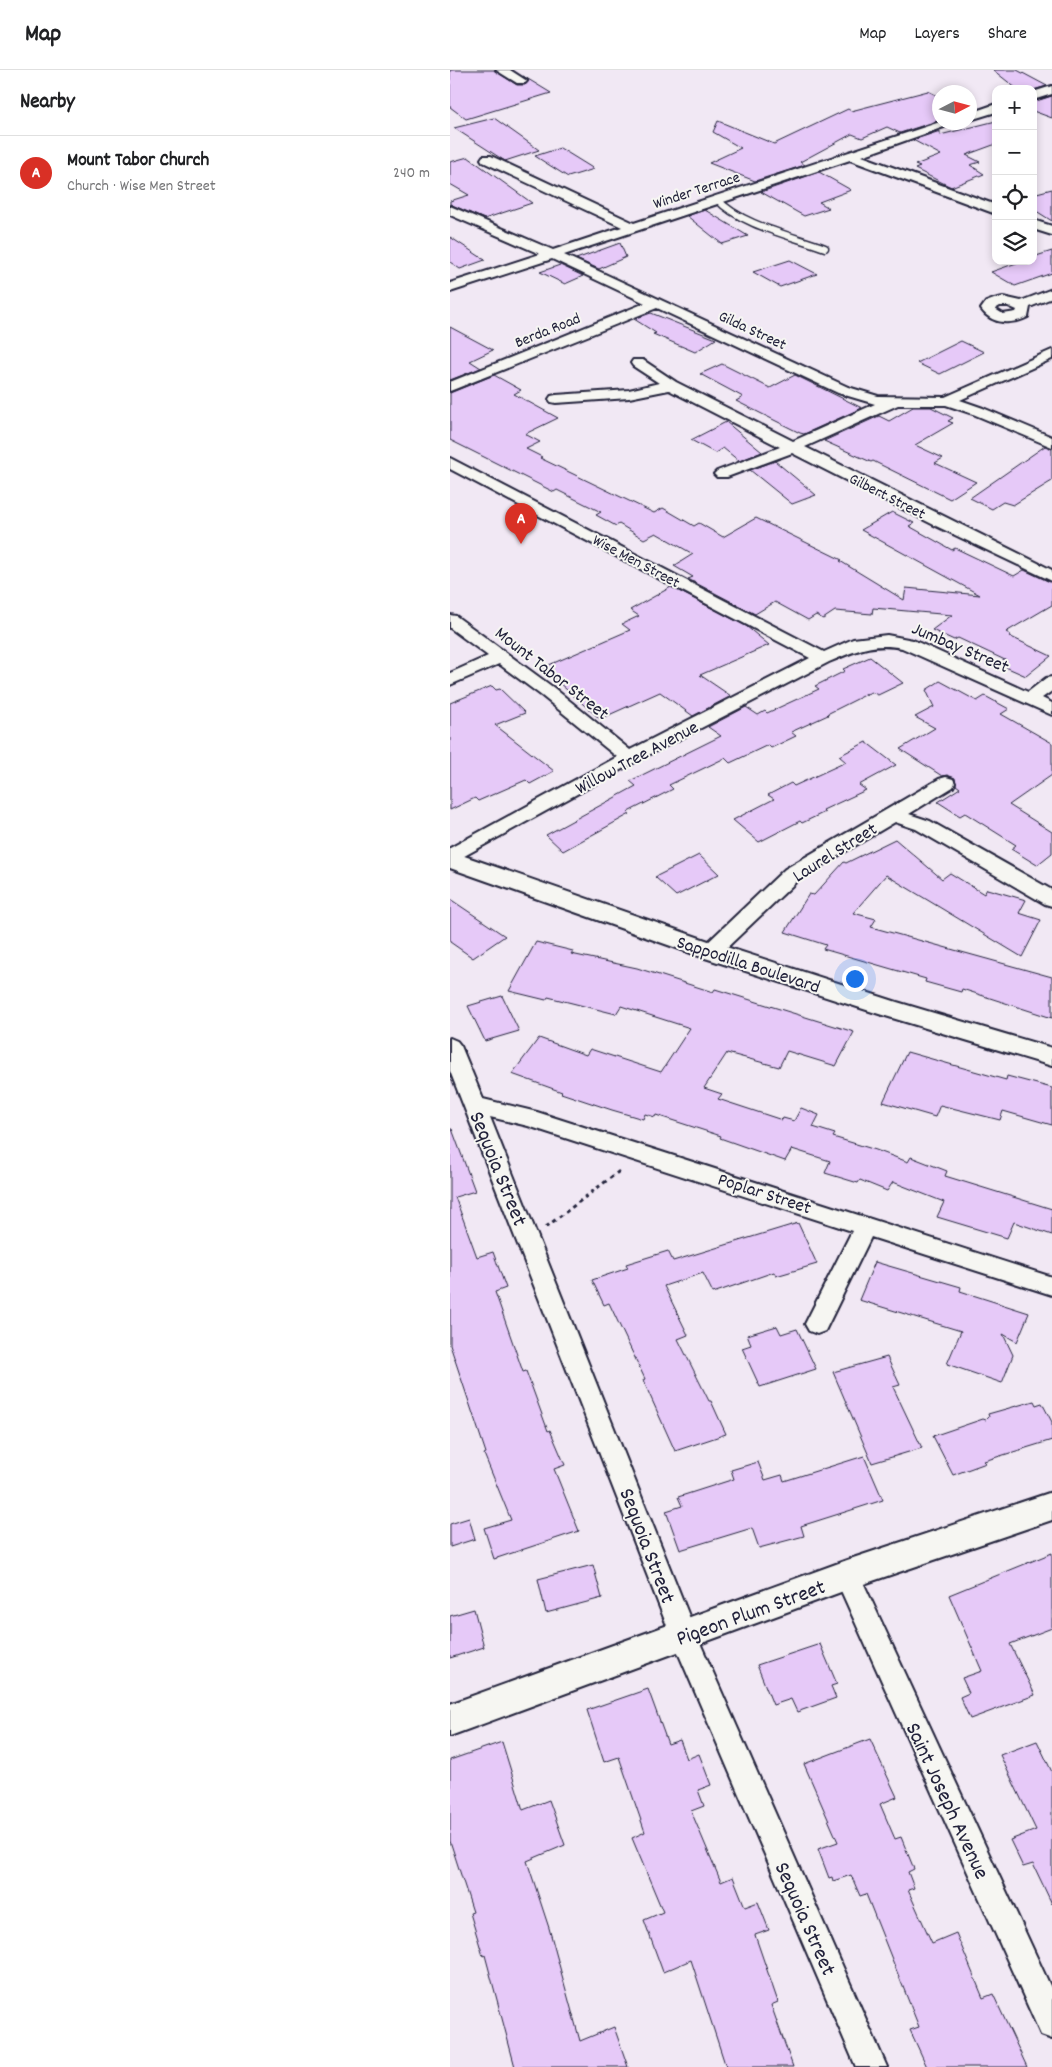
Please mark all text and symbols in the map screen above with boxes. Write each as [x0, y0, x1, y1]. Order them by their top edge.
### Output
text: Map [25, 18, 61, 52]
text: Map [859, 22, 886, 47]
text: Layers [914, 22, 960, 47]
text: Share [988, 22, 1027, 47]
north arrow [932, 85, 977, 130]
map controls [992, 85, 1037, 265]
button: + [992, 85, 1037, 130]
text: Nearby [20, 88, 75, 118]
button: − [992, 130, 1037, 175]
text: Mount Tabor Church [67, 148, 209, 175]
text: A [32, 162, 40, 185]
text: 240 m [393, 162, 430, 185]
street label: Winder Terrace [650, 167, 743, 216]
text: Church · Wise Men Street [67, 175, 216, 198]
button: locate [992, 175, 1037, 220]
button: layers [992, 220, 1037, 265]
street label: Gilda Street [714, 306, 790, 357]
street label: Berda Road [512, 308, 584, 355]
street label: Gilbert Street [845, 468, 929, 526]
pin: A [505, 503, 537, 544]
street label: Wise Men Street [588, 530, 684, 595]
street label: Jumbay Street [907, 617, 1013, 682]
street label: Mount Tabor Street [488, 621, 614, 728]
street label: Willow Tree Avenue [571, 715, 704, 803]
street label: Laurel Street [788, 817, 883, 891]
street label: Sappodilla Boulevard [673, 930, 823, 1002]
your location [842, 966, 868, 992]
street label: Sequoia Street [460, 1107, 534, 1231]
street label: Poplar Street [714, 1168, 814, 1223]
street label: Sequoia Street [610, 1484, 682, 1608]
street label: Pigeon Plum Street [672, 1573, 830, 1656]
street label: Saint Joseph Avenue [896, 1718, 996, 1885]
street label: Sequoia Street [765, 1858, 843, 1981]

